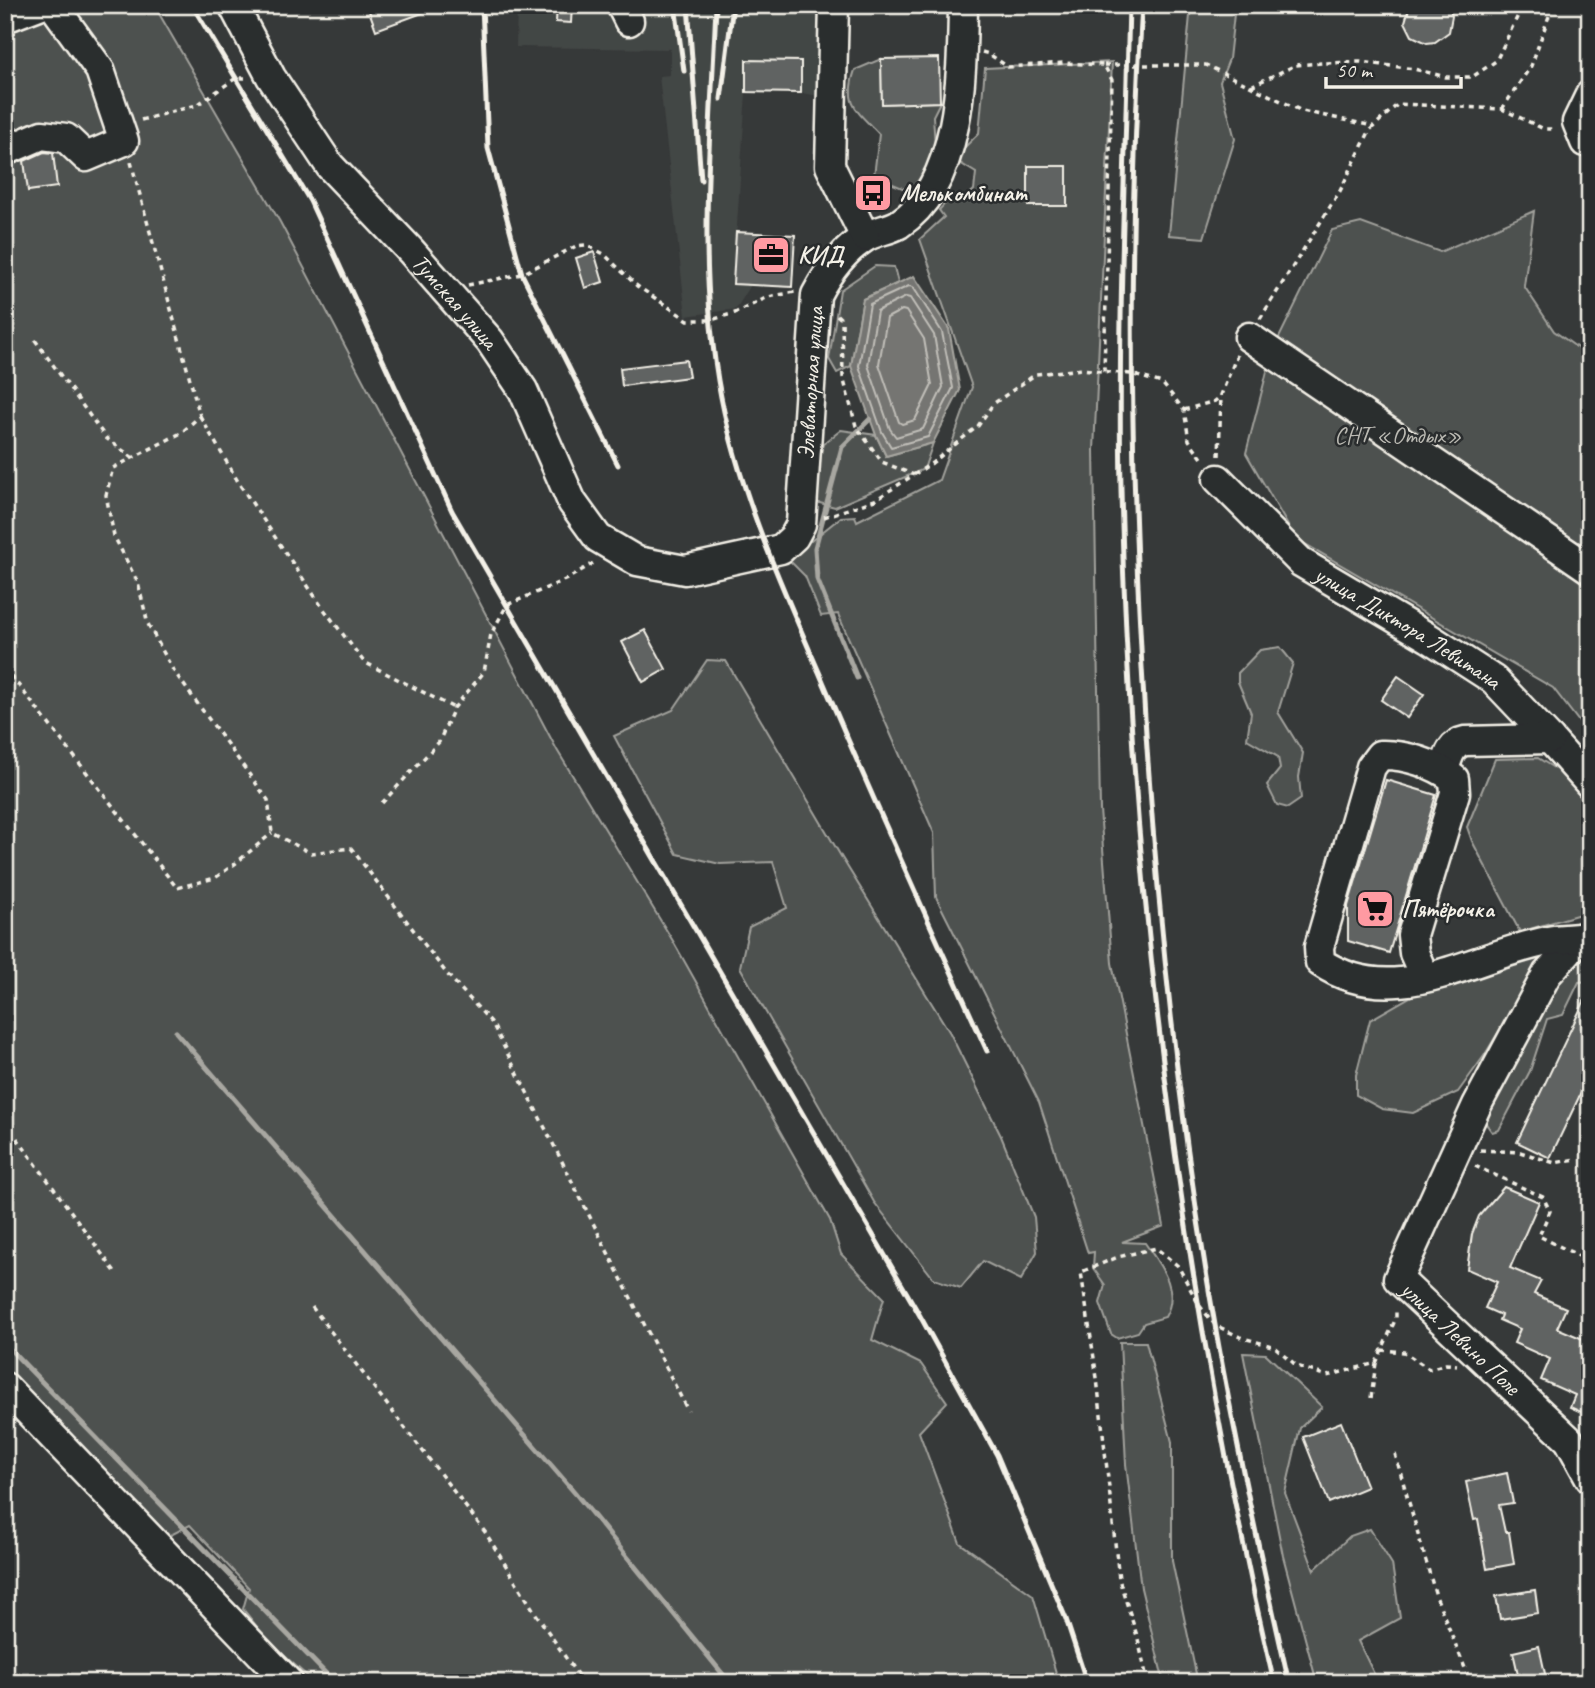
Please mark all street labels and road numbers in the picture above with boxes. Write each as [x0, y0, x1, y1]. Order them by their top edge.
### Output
street label: Тумская улица [406, 248, 507, 356]
street label: Элеваторная улица [790, 304, 830, 461]
street label: улица Диктора Левитана [1307, 558, 1510, 696]
street label: улица Левино Поле [1393, 1273, 1528, 1403]

